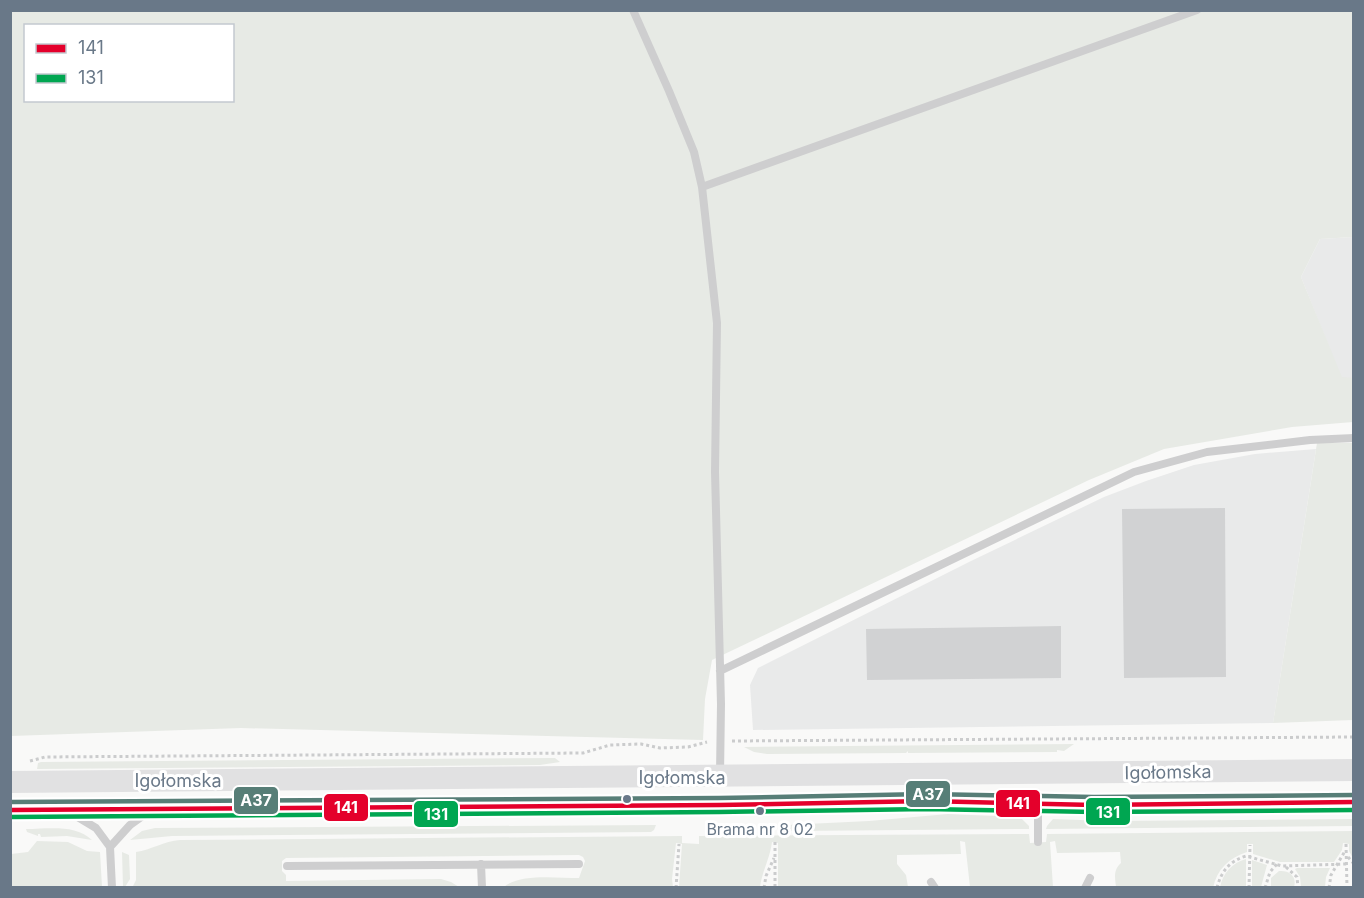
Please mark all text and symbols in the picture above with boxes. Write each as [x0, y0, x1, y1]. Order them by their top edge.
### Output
legend [24, 24, 234, 102]
text: 141 [78, 37, 104, 58]
text: 131 [78, 67, 104, 88]
street label: Igołomska [1124, 761, 1212, 783]
street label: Igołomska [638, 767, 726, 788]
street label: Igołomska [134, 770, 222, 791]
line badge: A37 [905, 780, 951, 808]
text: A37 [912, 784, 944, 804]
line badge: A37 [233, 786, 279, 815]
line badge: 141 [995, 789, 1041, 818]
text: A37 [240, 790, 272, 810]
line badge: 141 [323, 793, 369, 822]
unlabelled marker [621, 793, 633, 805]
text: 141 [1006, 793, 1030, 813]
text: 141 [334, 797, 358, 817]
line badge: 131 [1085, 797, 1131, 826]
line badge: 131 [413, 800, 459, 828]
text: 131 [1096, 802, 1120, 822]
text: 131 [424, 804, 448, 824]
marker: Brama nr 8 02 [754, 805, 766, 817]
place label: Brama nr 8 02 [706, 819, 814, 839]

